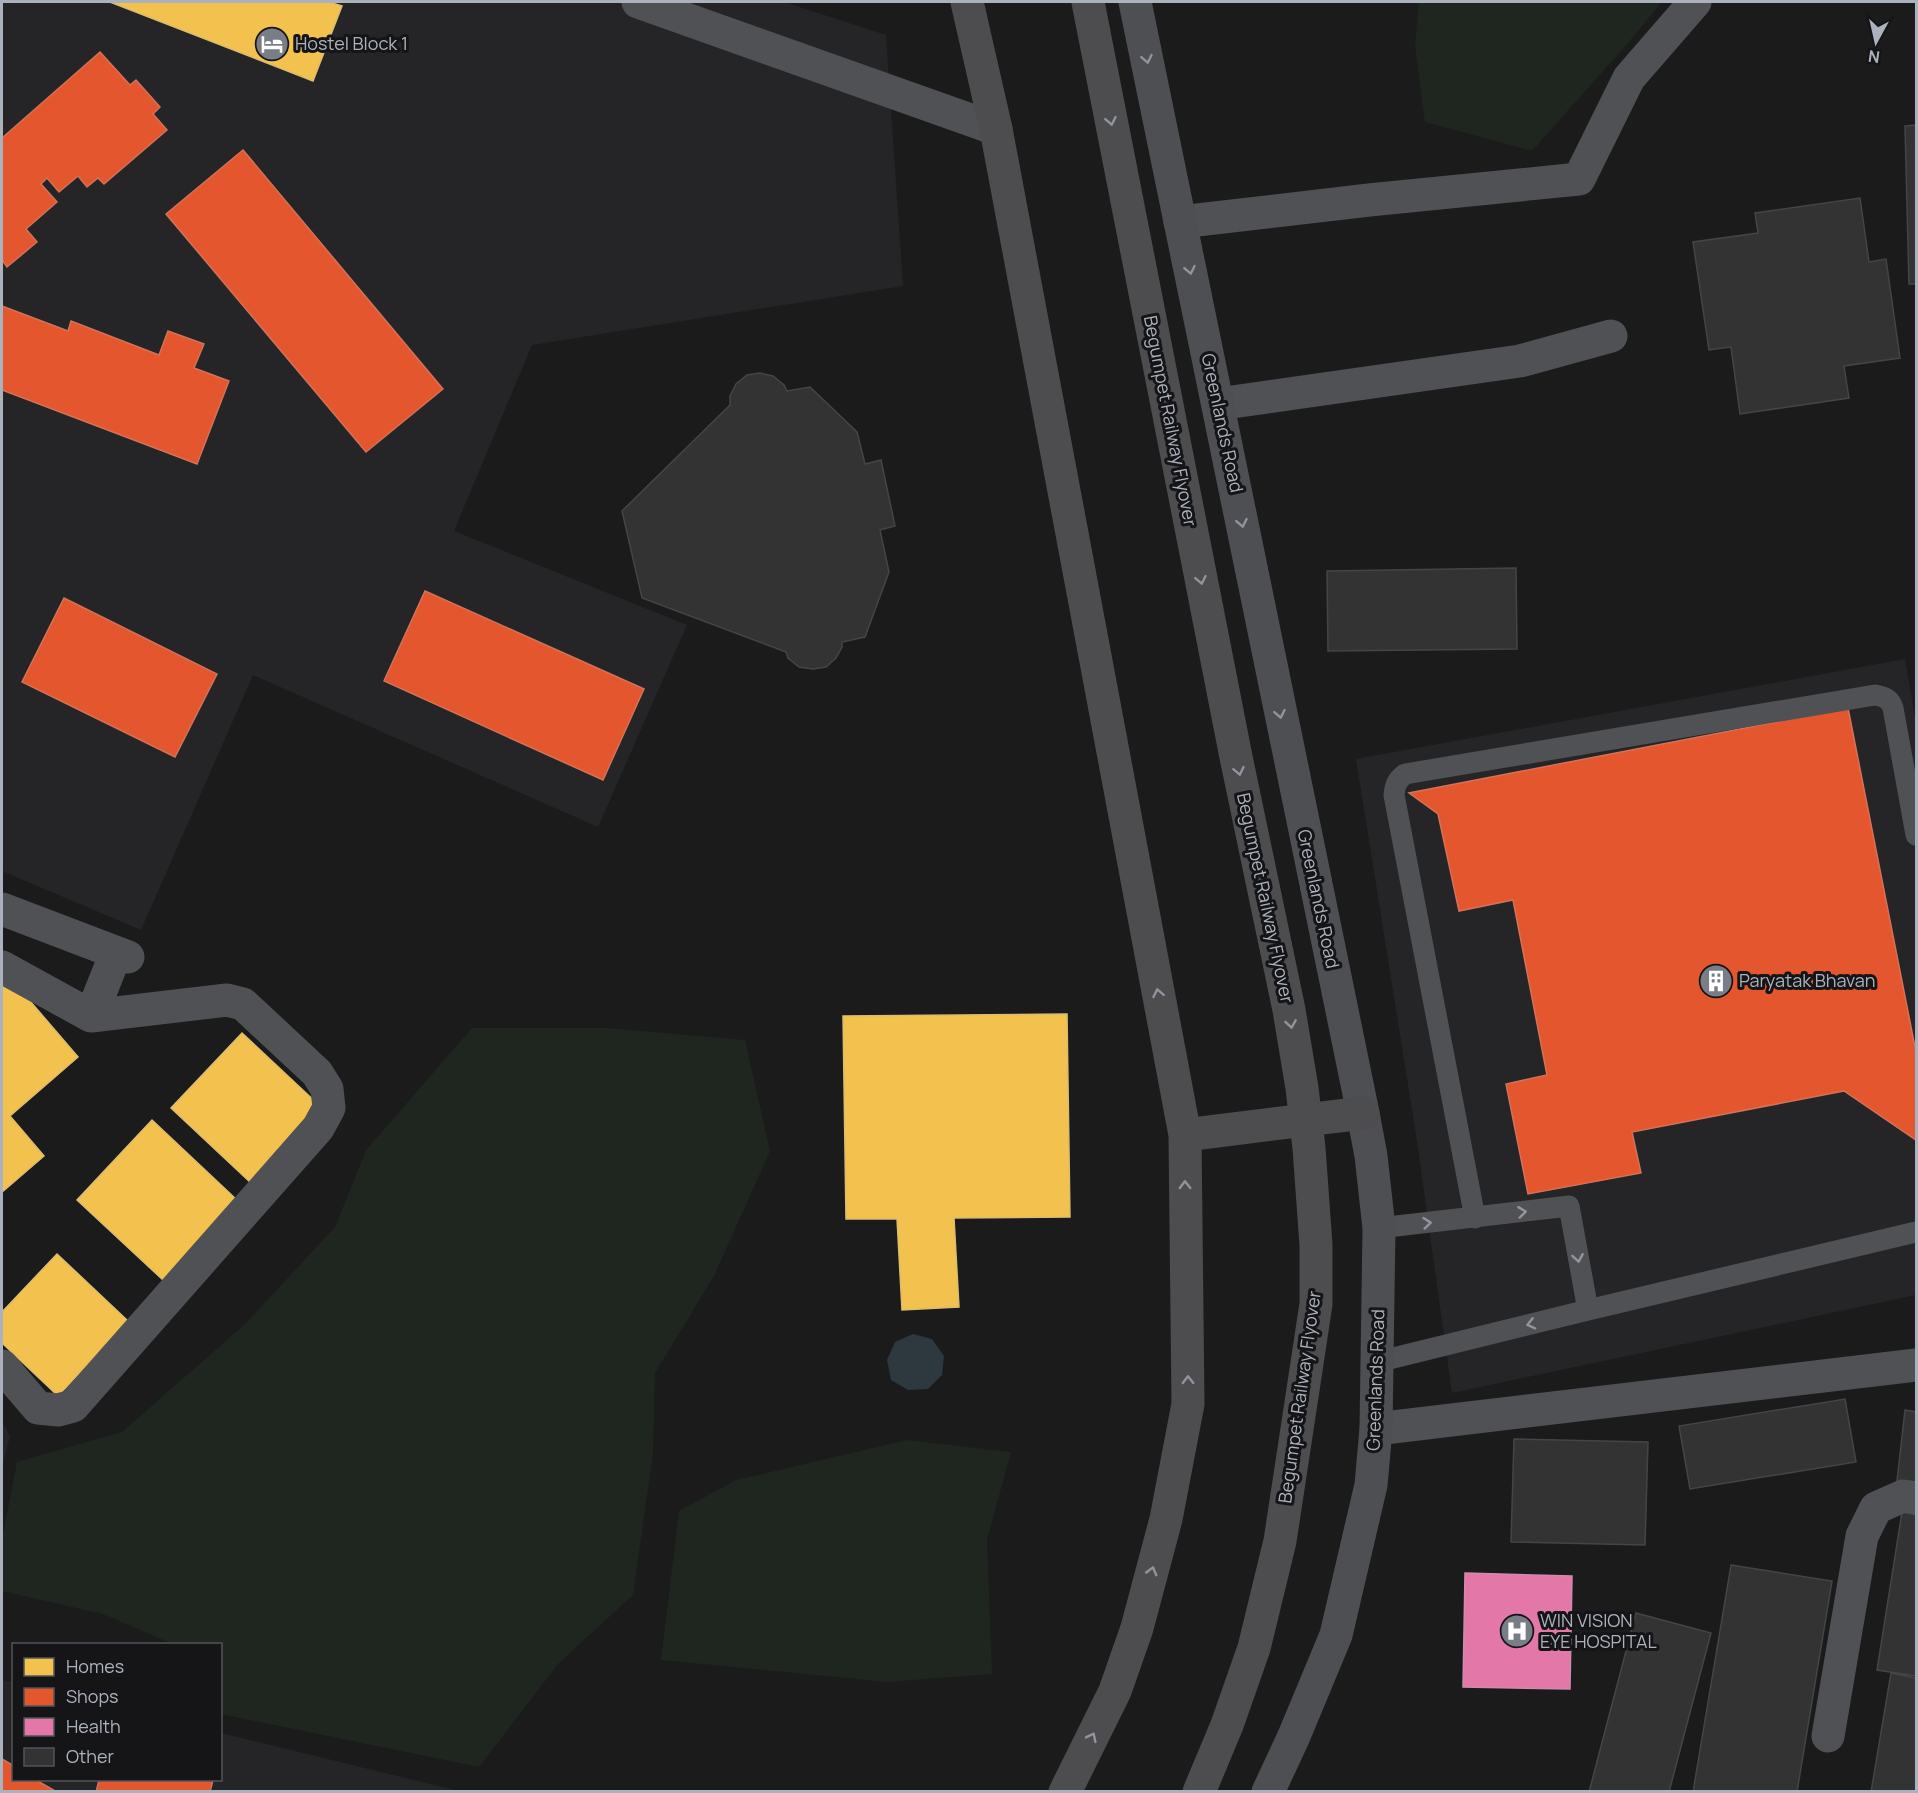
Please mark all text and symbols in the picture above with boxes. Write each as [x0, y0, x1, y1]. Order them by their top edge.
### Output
north arrow [1846, 12, 1906, 72]
hotel icon: Hostel Block 1 [254, 26, 290, 62]
place label: Hostel Block 1 [295, 31, 408, 55]
text: N [1867, 45, 1881, 69]
one-way arrow [1139, 54, 1152, 64]
one-way arrow [1104, 115, 1117, 125]
one-way arrow [1183, 265, 1196, 275]
street label: Begumpet Railway Flyover [1139, 313, 1203, 529]
street label: Greenlands Road [1197, 351, 1249, 495]
one-way arrow [1235, 518, 1248, 528]
one-way arrow [1194, 575, 1207, 585]
one-way arrow [1273, 709, 1286, 719]
one-way arrow [1231, 766, 1244, 776]
street label: Begumpet Railway Flyover [1232, 791, 1300, 1006]
street label: Greenlands Road [1293, 827, 1345, 971]
building icon: Paryatak Bhavan [1698, 963, 1734, 999]
place label: Paryatak Bhavan [1739, 968, 1875, 992]
one-way arrow [1152, 988, 1165, 998]
one-way arrow [1285, 1019, 1297, 1029]
one-way arrow [1179, 1181, 1192, 1190]
one-way arrow [1517, 1206, 1527, 1218]
one-way arrow [1422, 1217, 1431, 1230]
one-way arrow [1572, 1253, 1584, 1262]
street label: Begumpet Railway Flyover [1272, 1289, 1326, 1505]
street label: Greenlands Road [1361, 1309, 1389, 1451]
one-way arrow [1526, 1316, 1536, 1329]
one-way arrow [1182, 1376, 1194, 1385]
one-way arrow [1145, 1566, 1157, 1577]
place label: WIN VISION EYE HOSPITAL [1540, 1608, 1657, 1653]
hospital icon: WIN VISION EYE HOSPITAL [1499, 1613, 1535, 1649]
legend [12, 1643, 222, 1781]
text: Homes [66, 1654, 124, 1678]
text: Shops [66, 1684, 118, 1708]
text: Health [66, 1714, 121, 1738]
one-way arrow [1085, 1733, 1096, 1744]
text: Other [66, 1744, 114, 1768]

